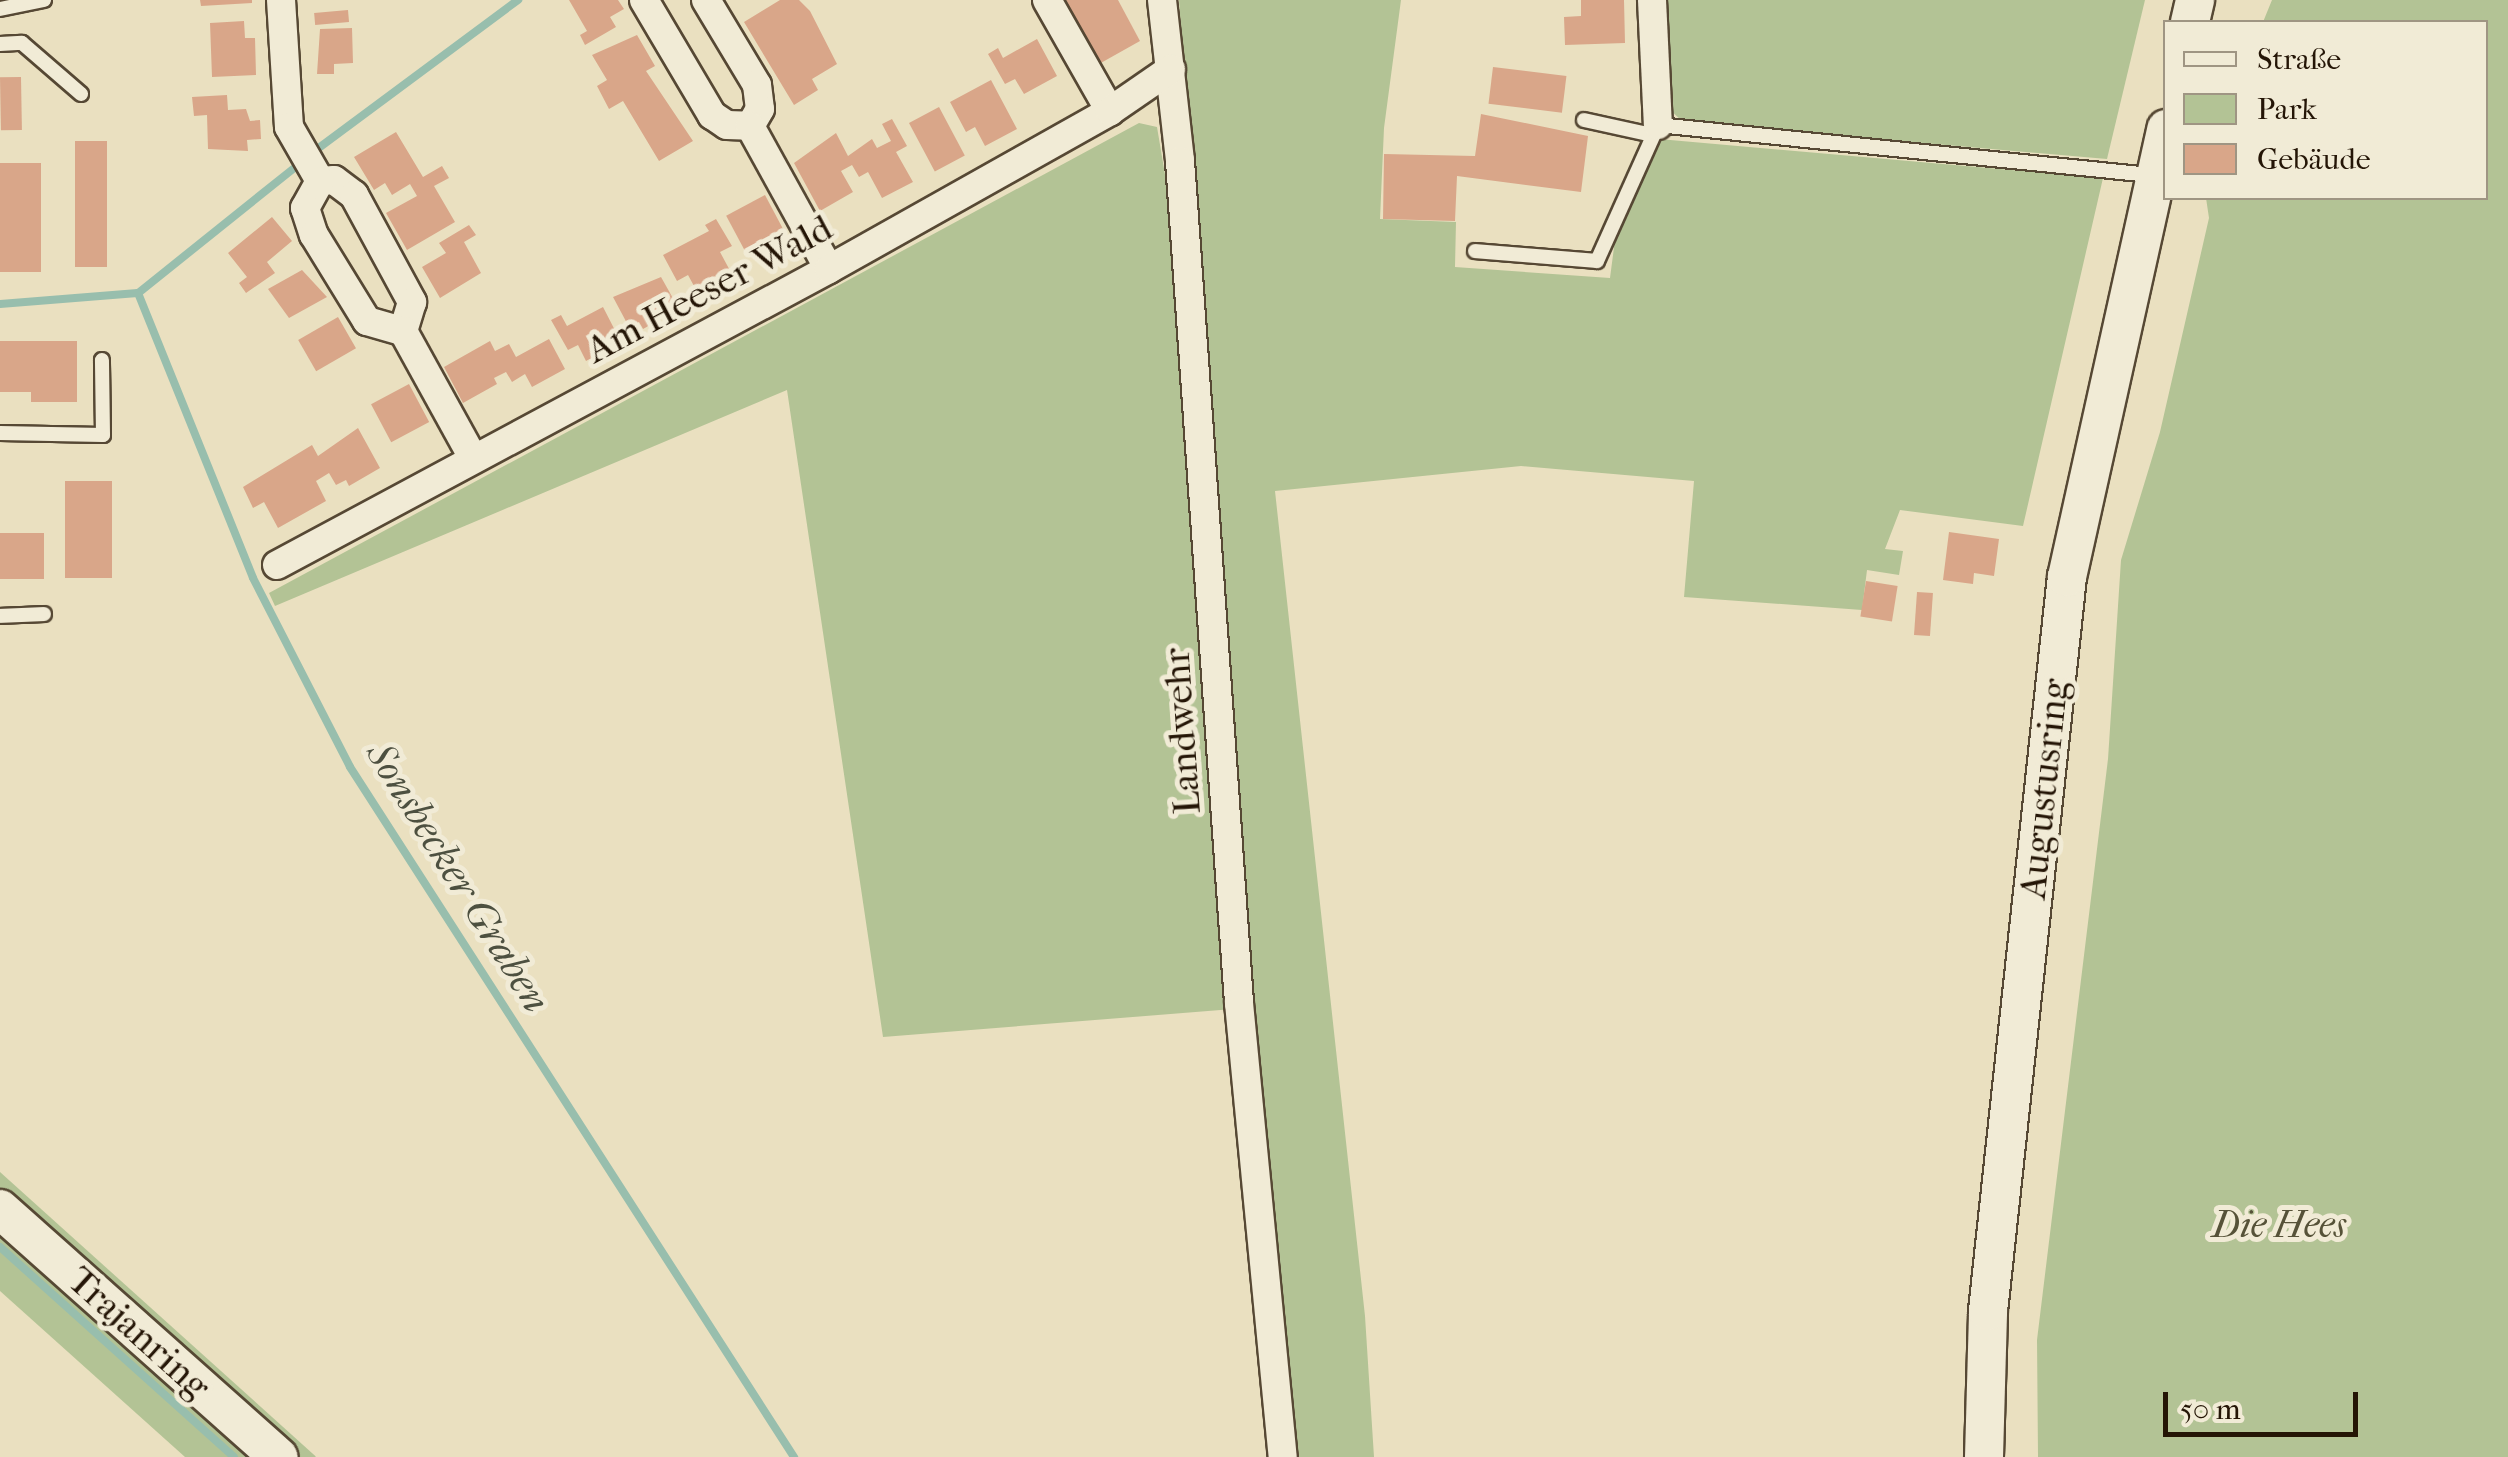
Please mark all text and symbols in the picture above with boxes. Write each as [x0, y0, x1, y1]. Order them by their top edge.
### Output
legend [2163, 20, 2488, 200]
text: Straße [2257, 42, 2341, 77]
text: Park [2257, 92, 2317, 127]
text: Gebäude [2257, 142, 2371, 177]
street label: Am Heeser Wald [578, 205, 840, 373]
street label: Landwehr [1153, 646, 1211, 816]
street label: Augustusring [2010, 677, 2078, 901]
water label: Sonsbecker Graben [356, 733, 560, 1021]
park label: Die Hees [2212, 1202, 2346, 1248]
street label: Trajanring [58, 1257, 220, 1409]
scale bar [2168, 1372, 2363, 1434]
text: 50 m [2180, 1392, 2241, 1427]

